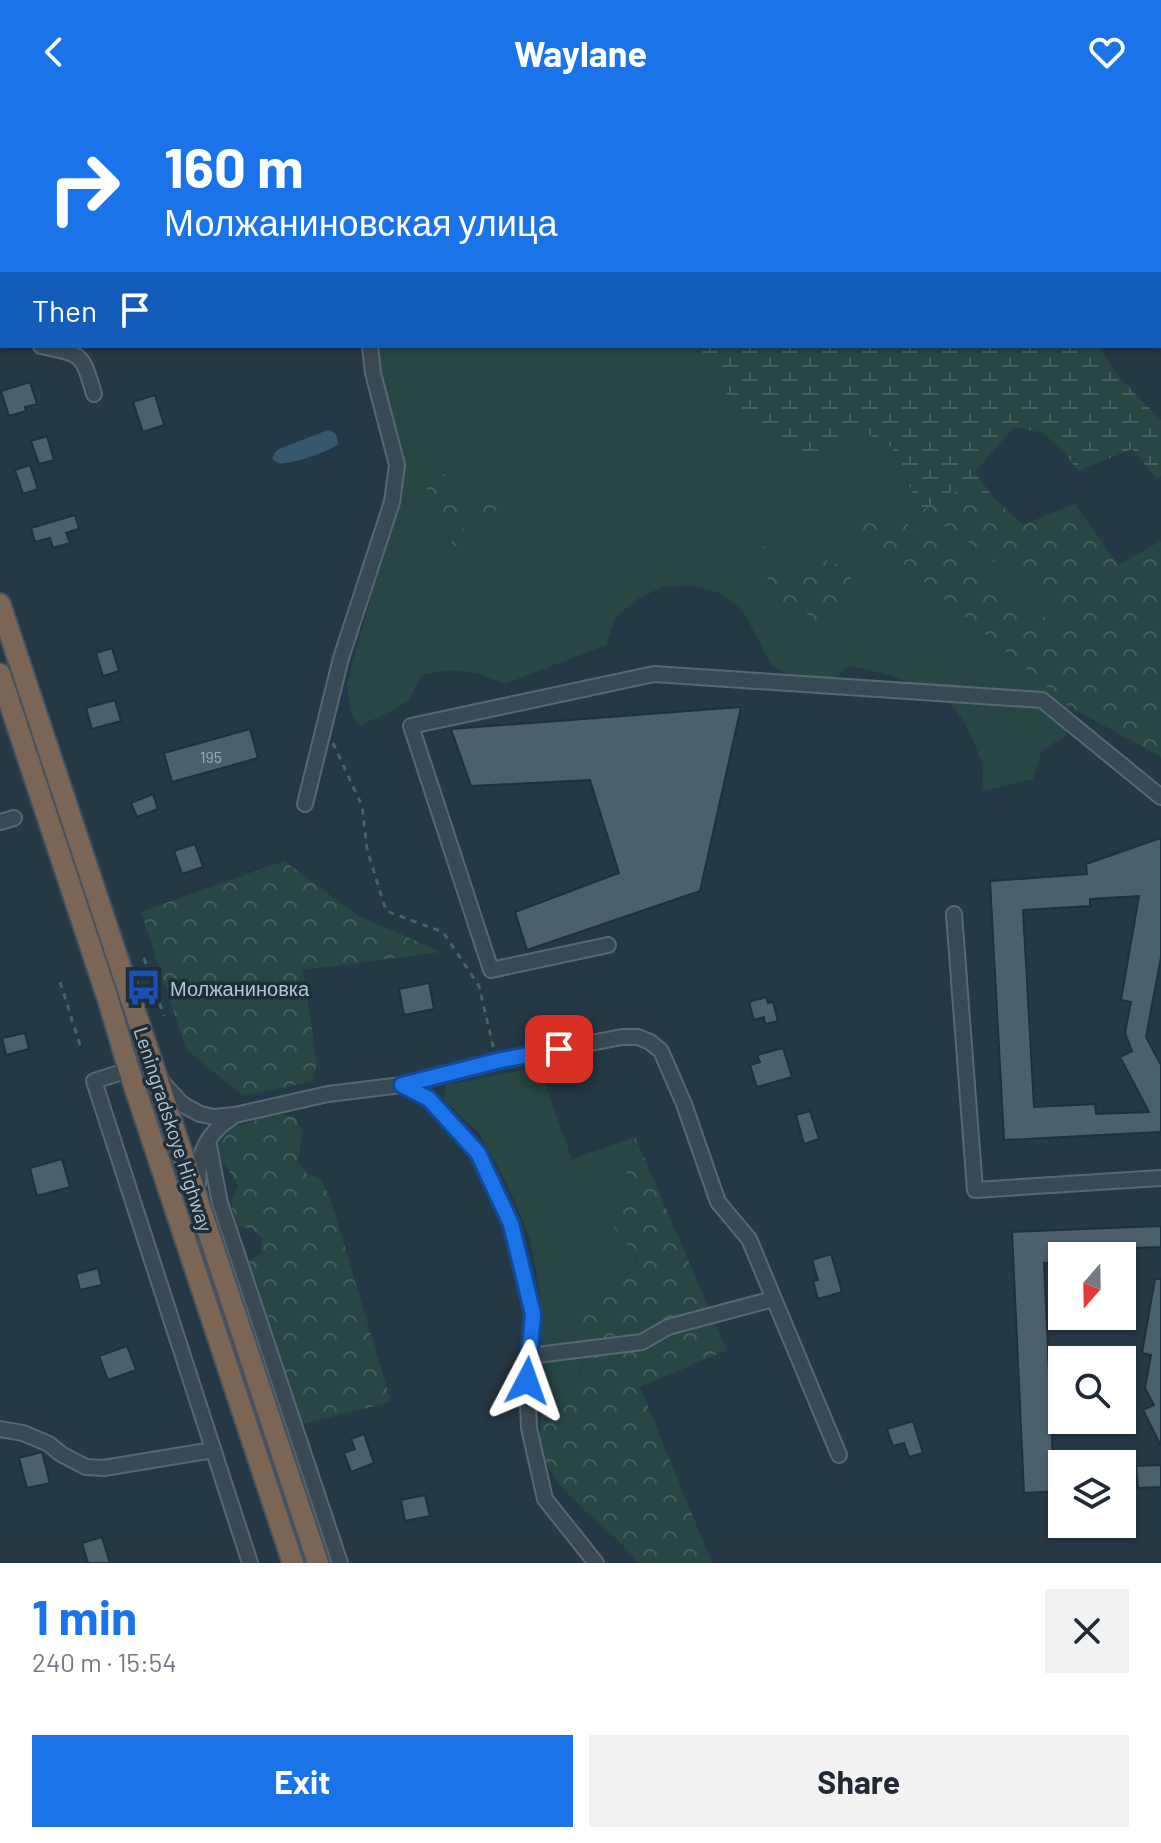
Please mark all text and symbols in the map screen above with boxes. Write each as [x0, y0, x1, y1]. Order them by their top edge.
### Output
icon: back [32, 30, 76, 74]
icon: heart [1085, 30, 1129, 74]
text: Waylane [514, 31, 647, 74]
text: 160 m [164, 132, 304, 199]
icon: right [32, 136, 136, 240]
text: Молжаниновская улица [164, 200, 558, 243]
icon: arrive [113, 288, 157, 332]
text: Then [32, 292, 97, 328]
house number: 195 [200, 747, 222, 766]
bus stop icon: Молжаниновка [125, 969, 163, 1007]
place label: Молжаниновка [170, 976, 310, 1000]
pin [525, 1015, 593, 1083]
street label: Leningradskoye Highway [130, 1023, 218, 1235]
icon: arrive [537, 1027, 581, 1071]
north arrow [1048, 1242, 1136, 1330]
map controls [1048, 1242, 1136, 1538]
position arrow [485, 1339, 569, 1423]
button: search [1048, 1346, 1136, 1434]
button: layers [1048, 1450, 1136, 1538]
text: 1 min [32, 1587, 137, 1645]
button: close [1045, 1589, 1129, 1673]
text: 240 m · 15:54 [32, 1646, 176, 1677]
button: Exit [32, 1735, 573, 1827]
button: Share [589, 1735, 1129, 1827]

